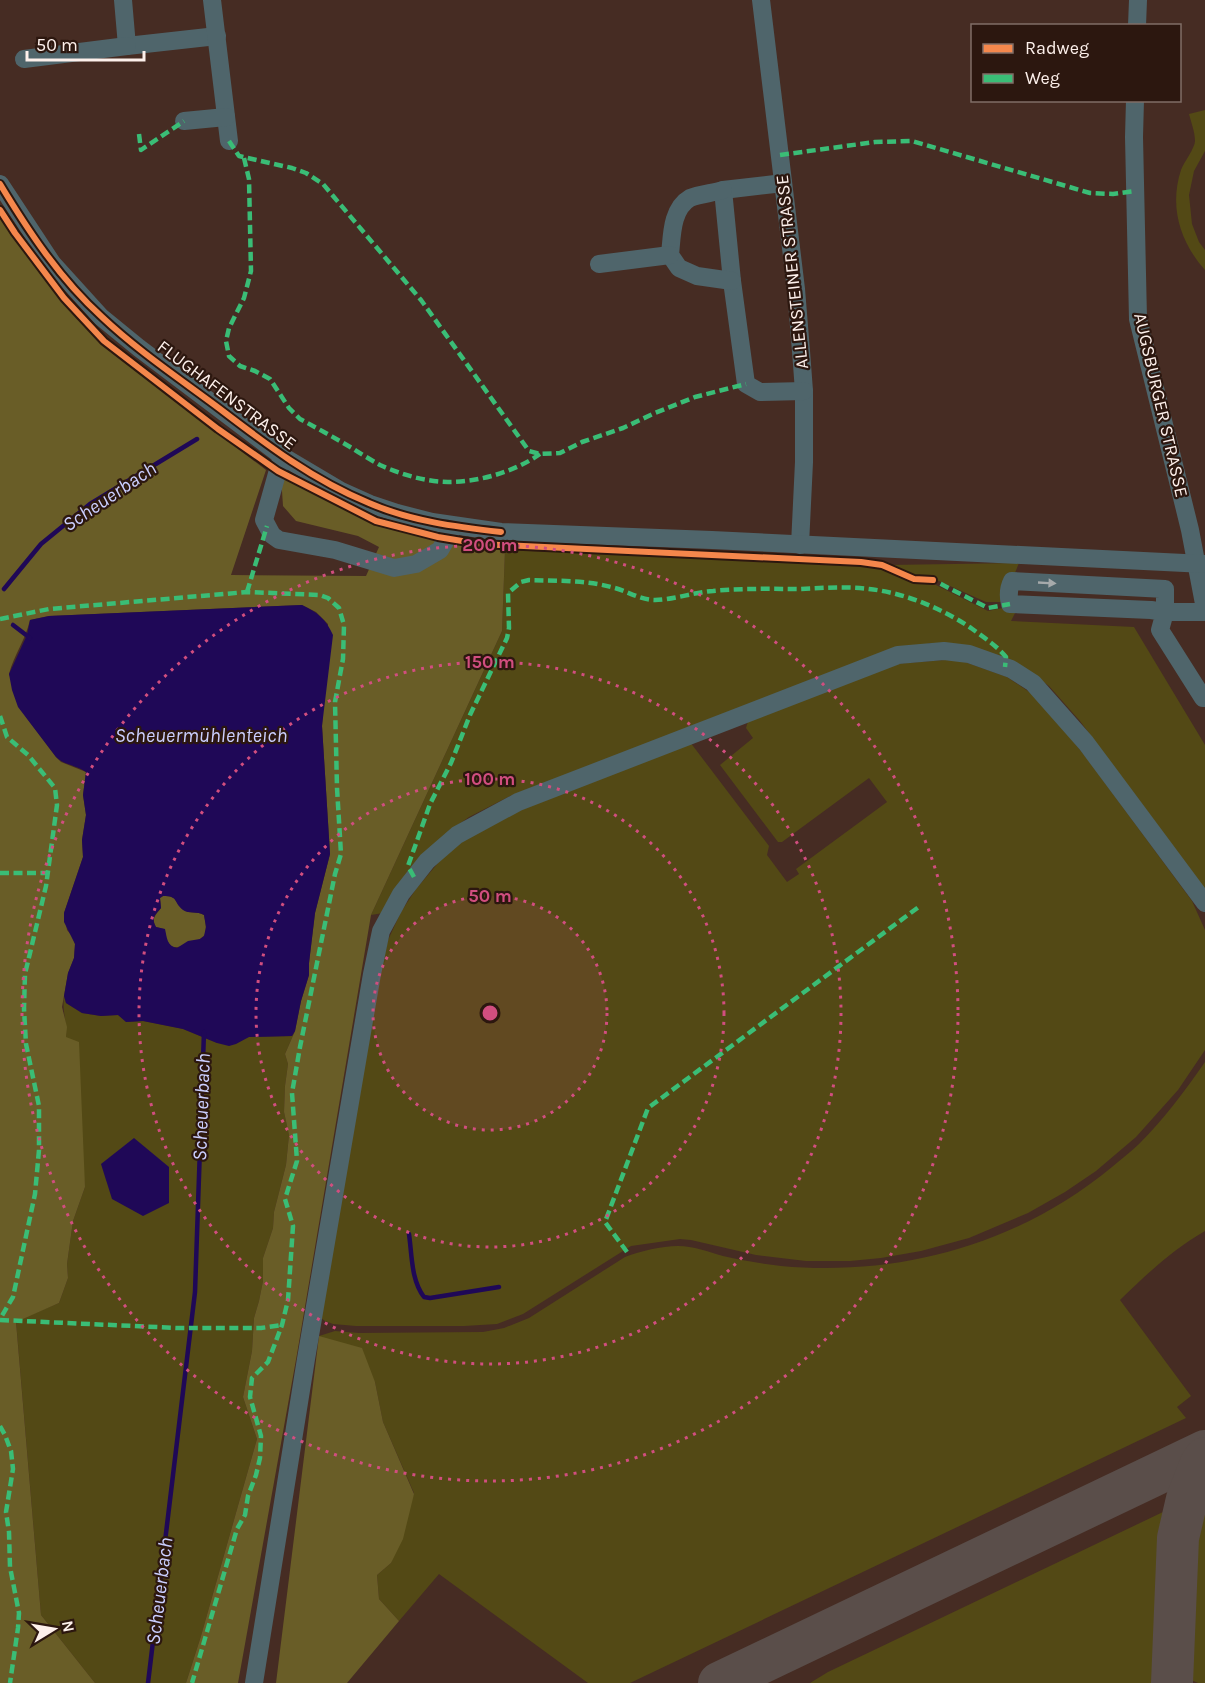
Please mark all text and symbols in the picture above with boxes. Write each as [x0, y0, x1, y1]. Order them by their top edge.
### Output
scale bar [27, 24, 144, 62]
legend [971, 24, 1181, 102]
text: 50 m [36, 34, 78, 56]
text: Radweg [1025, 37, 1089, 59]
text: Weg [1025, 67, 1060, 89]
street label: ALLENSTEINER STRASSE [771, 174, 813, 370]
street label: AUGSBURGER STRASSE [1129, 311, 1193, 499]
street label: FLUGHAFENSTRASSE [153, 335, 301, 455]
water label: Scheuerbach [58, 457, 160, 536]
text: 200 m [462, 534, 518, 556]
one-way arrow [1037, 578, 1056, 587]
text: 150 m [465, 651, 515, 673]
water label: Scheuermühlenteich [115, 724, 287, 747]
text: 100 m [465, 768, 515, 790]
text: 50 m [468, 885, 512, 907]
centre of rings [480, 1003, 500, 1023]
water label: Scheuerbach [188, 1053, 215, 1161]
water label: Scheuerbach [141, 1536, 177, 1646]
north arrow [24, 1599, 84, 1659]
text: N [58, 1619, 79, 1634]

